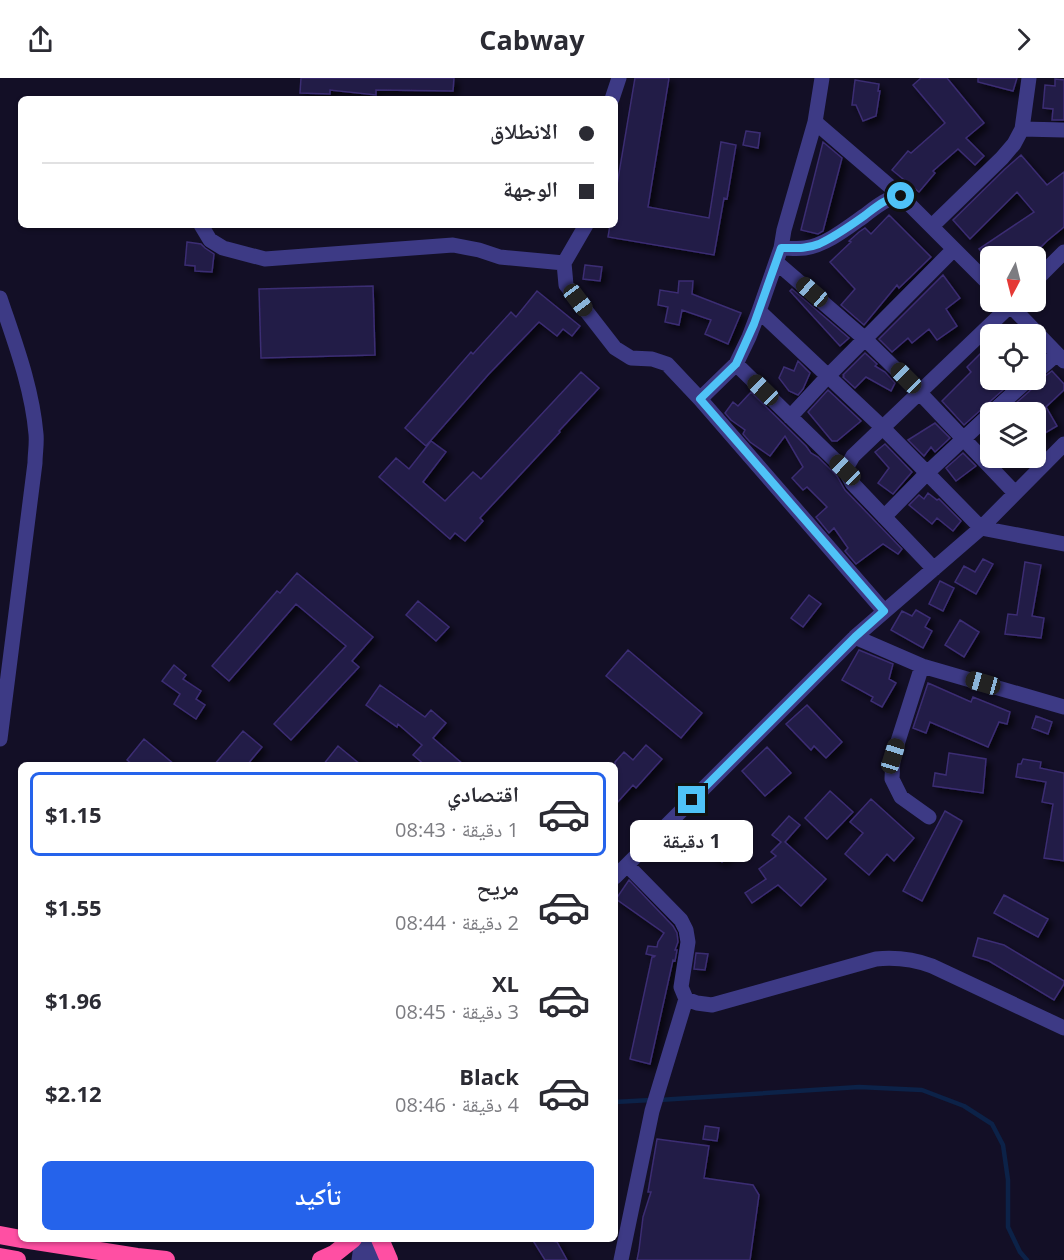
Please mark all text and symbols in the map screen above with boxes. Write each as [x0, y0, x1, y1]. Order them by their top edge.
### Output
text: Cabway [479, 21, 585, 58]
icon: share [24, 23, 57, 56]
icon: forward [1007, 23, 1040, 56]
text: الانطلاق [490, 115, 558, 145]
text: الوجهة [503, 173, 558, 203]
route start [887, 182, 914, 209]
north arrow [980, 246, 1046, 312]
map controls [980, 246, 1046, 468]
car [793, 273, 831, 311]
car [560, 280, 596, 320]
button: locate [980, 324, 1046, 390]
car [887, 359, 925, 397]
car [744, 371, 782, 409]
button: layers [980, 402, 1046, 468]
car [826, 451, 864, 489]
car [963, 669, 1003, 697]
car [879, 736, 907, 776]
text: اقتصادي [447, 778, 519, 808]
route end [678, 786, 705, 813]
icon: car [537, 787, 591, 841]
text: $1.15 [45, 799, 102, 829]
text: 1 دقيقة · 08:43 [395, 816, 519, 843]
callout: 1 دقيقة [630, 821, 754, 863]
text: 1 دقيقة [662, 827, 721, 854]
text: مريح [476, 871, 519, 901]
icon: car [537, 880, 591, 934]
text: $1.55 [45, 892, 102, 922]
text: 2 دقيقة · 08:44 [395, 909, 519, 936]
text: XL [492, 968, 519, 998]
icon: car [537, 973, 591, 1027]
text: $1.96 [45, 985, 102, 1015]
text: 3 دقيقة · 08:45 [395, 998, 519, 1025]
text: Black [459, 1061, 519, 1091]
icon: car [537, 1066, 591, 1120]
text: $2.12 [45, 1078, 102, 1108]
text: 4 دقيقة · 08:46 [395, 1091, 519, 1118]
button: تأكيد [42, 1161, 594, 1230]

